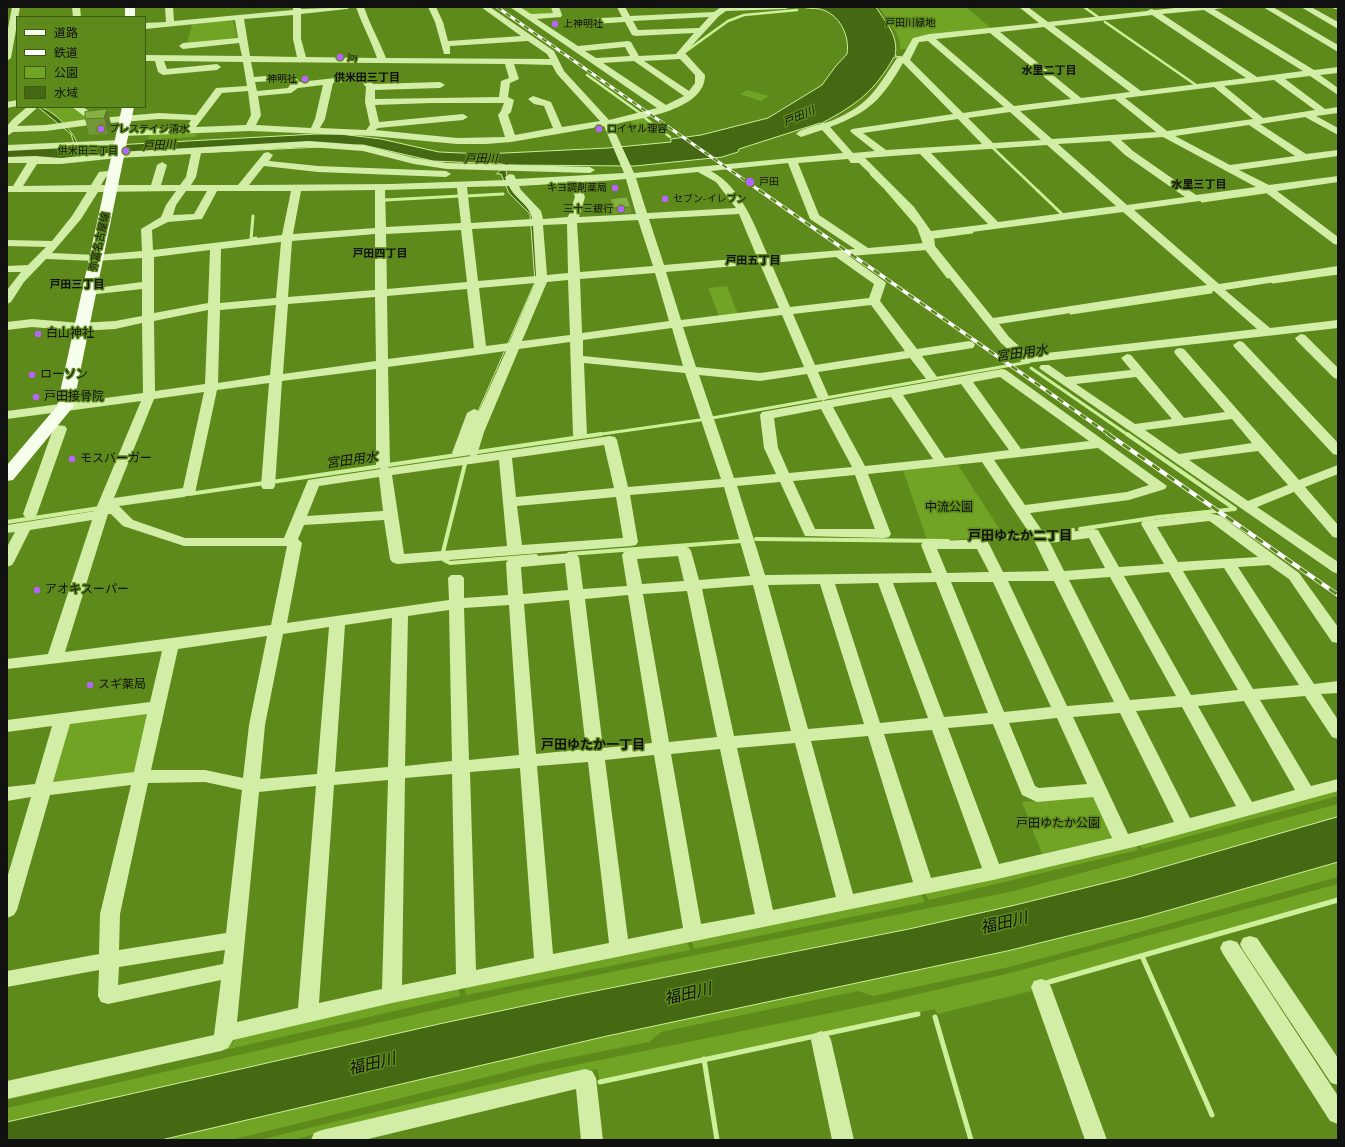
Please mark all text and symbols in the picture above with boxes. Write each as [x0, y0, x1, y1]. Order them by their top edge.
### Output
legend [16, 16, 146, 108]
park label: 戸田川緑地 [885, 17, 935, 29]
place label: 上神明社 [563, 18, 603, 30]
marker: 上神明社 [550, 19, 560, 29]
text: 道路 [54, 26, 78, 41]
text: 鉄道 [54, 46, 78, 61]
place label: Joy [348, 51, 358, 63]
marker: Joy [335, 52, 345, 62]
district label: 水里二丁目 [1022, 64, 1076, 78]
text: 公園 [54, 66, 78, 81]
district label: 供米田三丁目 [334, 71, 400, 85]
place label: 神明社 [267, 73, 297, 85]
marker: 神明社 [300, 74, 310, 84]
text: 水域 [54, 86, 78, 101]
water label: 戸田川 [781, 104, 817, 130]
place label: プレステイジ清水 [109, 123, 189, 135]
place label: ロイヤル理容 [607, 123, 667, 135]
marker: プレステイジ清水 [96, 124, 106, 134]
marker: ロイヤル理容 [594, 124, 604, 134]
water label: 戸田川 [142, 139, 176, 153]
place label: 供米田三丁目 [58, 145, 118, 157]
marker: 供米田三丁目 [121, 146, 131, 156]
water label: 戸田川 [465, 152, 497, 166]
marker: 戸田 [744, 176, 756, 188]
place label: 戸田 [759, 176, 779, 188]
district label: 水里三丁目 [1172, 178, 1226, 192]
place label: キヨ調剤薬局 [547, 182, 607, 194]
marker: キヨ調剤薬局 [610, 183, 620, 193]
place label: セブン-イレブン [673, 193, 747, 205]
marker: セブン-イレブン [660, 194, 670, 204]
place label: 三十三銀行 [563, 203, 613, 215]
marker: 三十三銀行 [616, 204, 626, 214]
street label: 弥富名古屋線 [87, 211, 113, 273]
district label: 戸田四丁目 [353, 247, 407, 261]
district label: 戸田五丁目 [726, 254, 780, 268]
district label: 戸田三丁目 [50, 278, 104, 292]
place label: 白山神社 [46, 327, 94, 341]
marker: 白山神社 [33, 329, 43, 339]
water label: 宮田用水 [995, 343, 1049, 365]
place label: ローソン [40, 368, 88, 382]
marker: ローソン [27, 370, 37, 380]
place label: 戸田接骨院 [44, 390, 104, 404]
marker: 戸田接骨院 [31, 392, 41, 402]
water label: 宮田用水 [325, 450, 379, 472]
place label: モスバーガー [80, 452, 152, 466]
marker: モスバーガー [67, 454, 77, 464]
park label: 中流公園 [925, 501, 973, 515]
district label: 戸田ゆたか二丁目 [968, 529, 1072, 545]
place label: アオキスーパー [45, 583, 129, 597]
marker: アオキスーパー [32, 585, 42, 595]
place label: スギ薬局 [98, 678, 146, 692]
marker: スギ薬局 [85, 680, 95, 690]
district label: 戸田ゆたか一丁目 [541, 738, 645, 754]
park label: 戸田ゆたか公園 [1016, 817, 1100, 831]
water label: 福田川 [978, 909, 1030, 939]
water label: 福田川 [662, 980, 714, 1010]
water label: 福田川 [346, 1050, 398, 1080]

